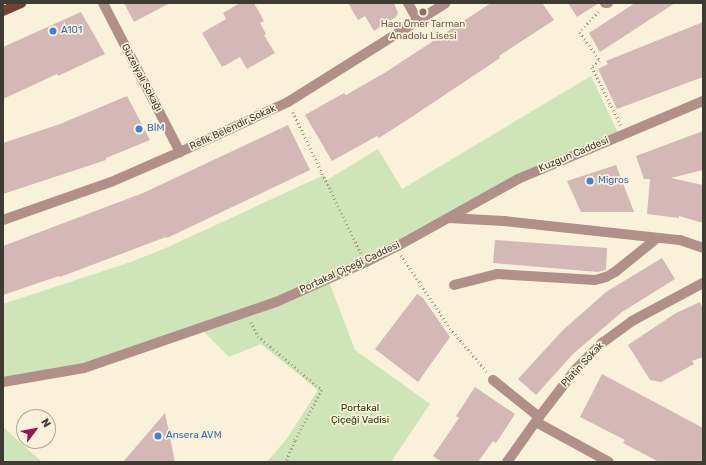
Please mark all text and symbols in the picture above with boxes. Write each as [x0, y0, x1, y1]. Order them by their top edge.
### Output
marker: Hacı Ömer Tarman Anadolu Lisesi [418, 7, 428, 17]
place label: Hacı Ömer Tarman Anadolu Lisesi [380, 18, 466, 42]
place label: A101 [61, 25, 82, 37]
marker: A101 [48, 26, 58, 36]
street label: Güzelyalı Sokağı [118, 42, 164, 114]
street label: Refik Belendir Sokak [188, 103, 278, 153]
place label: BİM [147, 123, 164, 135]
marker: BİM [134, 124, 144, 134]
street label: Kuzgun Caddesi [537, 135, 611, 175]
place label: Migros [598, 175, 629, 187]
marker: Migros [585, 176, 595, 186]
street label: Portakal Çiçeği Caddesi [298, 240, 402, 296]
street label: Platin Sokak [559, 340, 607, 390]
park label: Portakal Çiçeği Vadisi [331, 402, 389, 426]
north arrow [16, 409, 56, 449]
text: N [38, 416, 53, 430]
place label: Ansera AVM [166, 430, 222, 442]
marker: Ansera AVM [153, 431, 163, 441]

